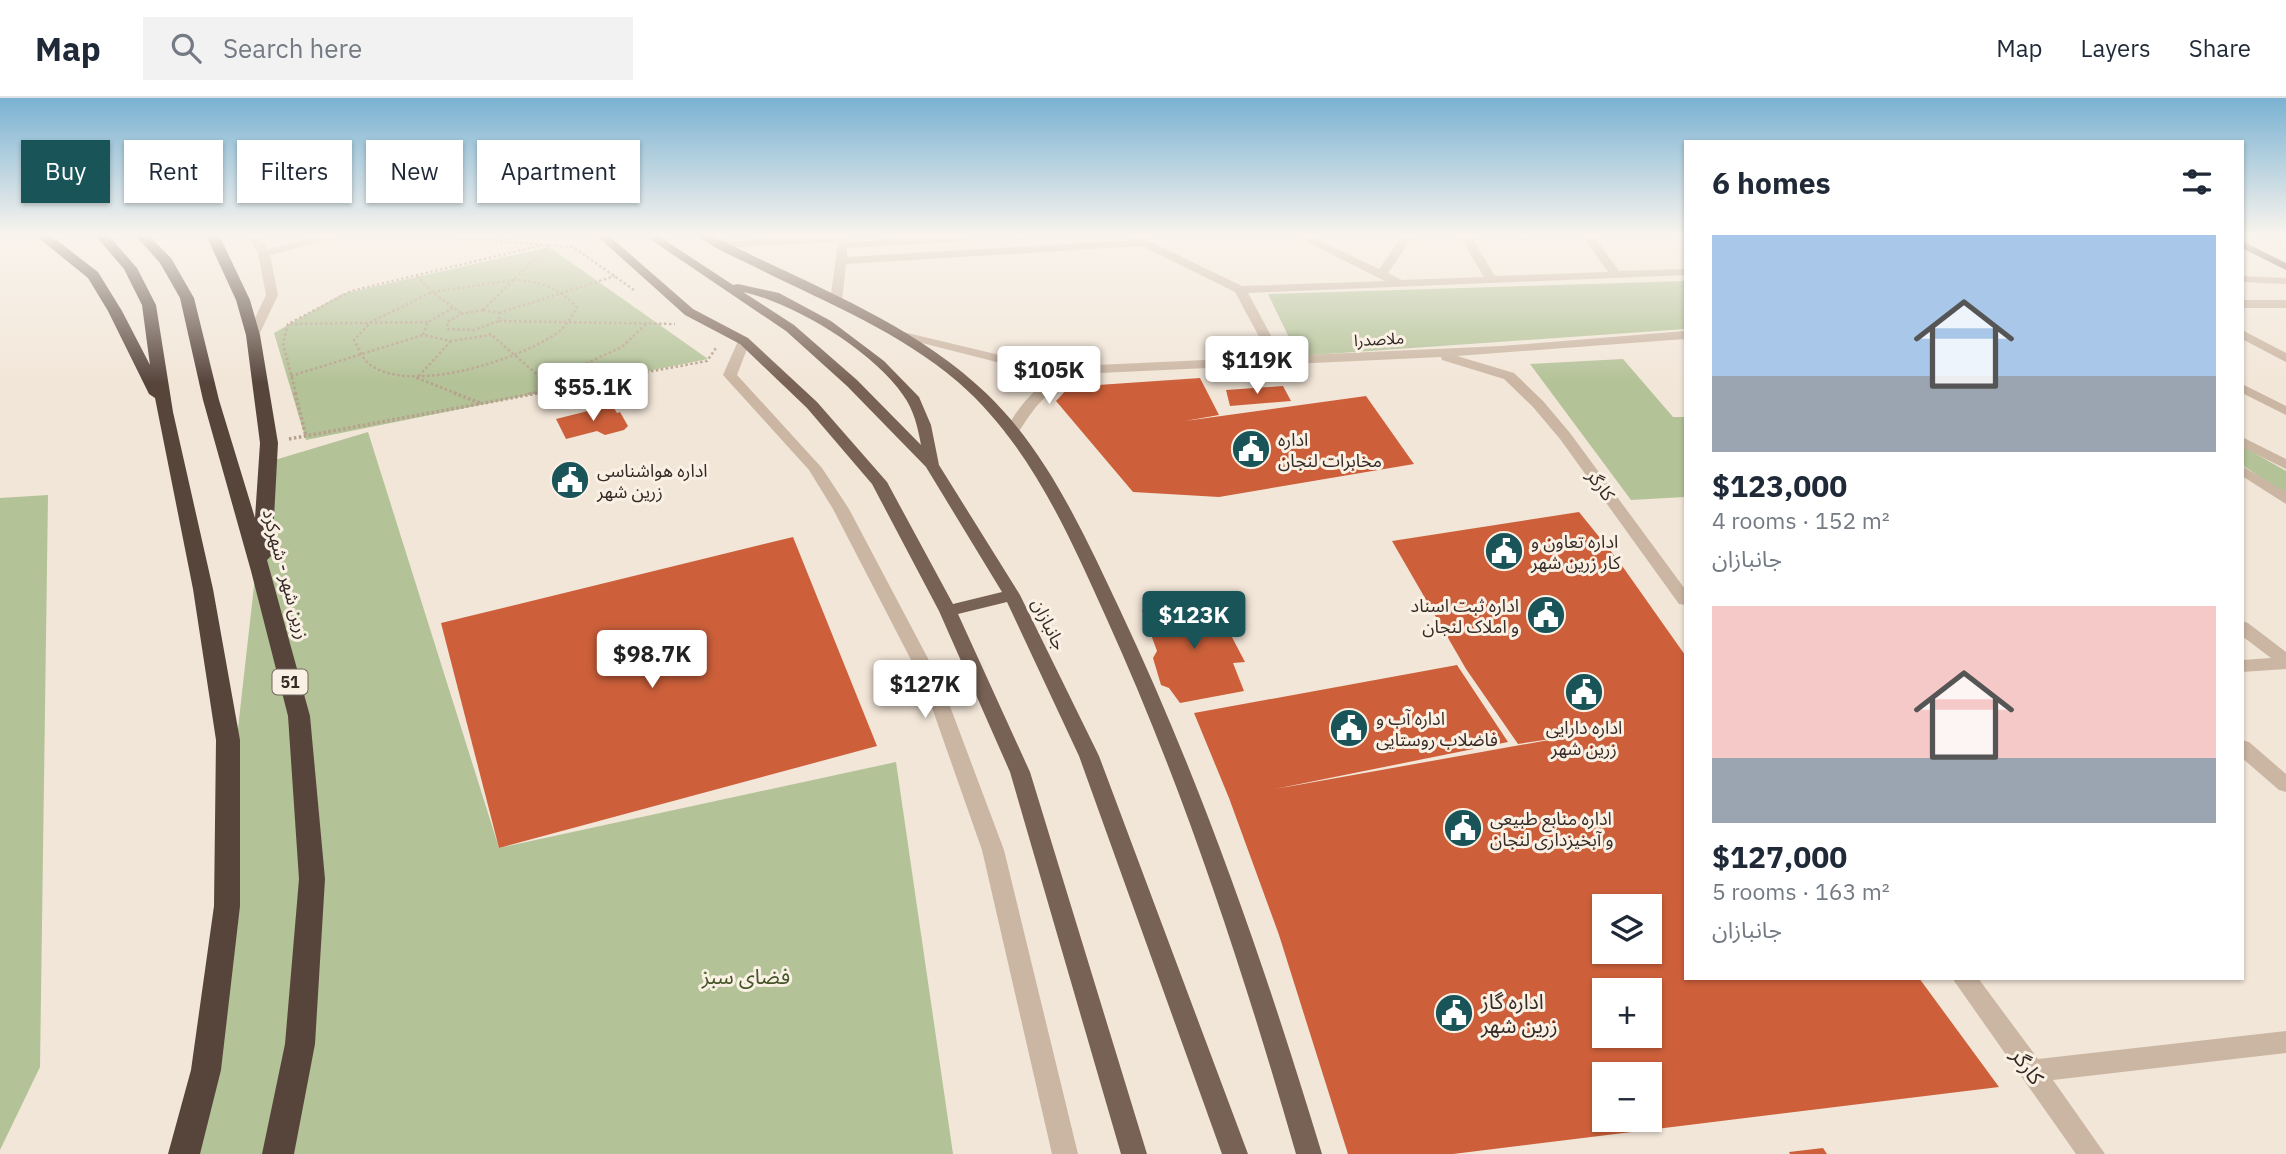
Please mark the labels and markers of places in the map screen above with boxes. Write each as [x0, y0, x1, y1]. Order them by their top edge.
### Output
pin: $119K [1208, 336, 1306, 396]
pin: $105K [1000, 346, 1098, 406]
pin: $55.1K [536, 364, 650, 423]
public building icon: اداره مخابرات لنجان [1230, 428, 1272, 470]
place label: اداره مخابرات لنجان [1278, 428, 1382, 472]
public building icon: اداره هواشناسی زرین شهر [549, 459, 591, 501]
place label: اداره هواشناسی زرین شهر [596, 459, 708, 503]
public building icon: اداره تعاون و کار زرین شهر [1483, 530, 1525, 572]
place label: اداره تعاون و کار زرین شهر [1530, 530, 1621, 574]
pin: $123K [1145, 592, 1243, 651]
place label: اداره ثبت اسناد و املاک لنجان [1411, 594, 1519, 638]
public building icon: اداره ثبت اسناد و املاک لنجان [1525, 594, 1567, 636]
pin: $98.7K [595, 630, 709, 690]
pin: $127K [876, 660, 974, 720]
public building icon: اداره دارایی زرین شهر [1563, 671, 1605, 713]
public building icon: اداره آب و فاضلاب روستایی [1328, 707, 1370, 749]
place label: اداره آب و فاضلاب روستایی [1376, 707, 1498, 751]
place label: اداره دارایی زرین شهر [1546, 716, 1622, 760]
public building icon: اداره منابع طبیعی و آبخیزداری لنجان [1442, 807, 1484, 849]
place label: اداره منابع طبیعی و آبخیزداری لنجان [1490, 807, 1613, 851]
place label: اداره گاز زرین شهر [1480, 987, 1558, 1039]
public building icon: اداره گاز زرین شهر [1433, 992, 1475, 1034]

